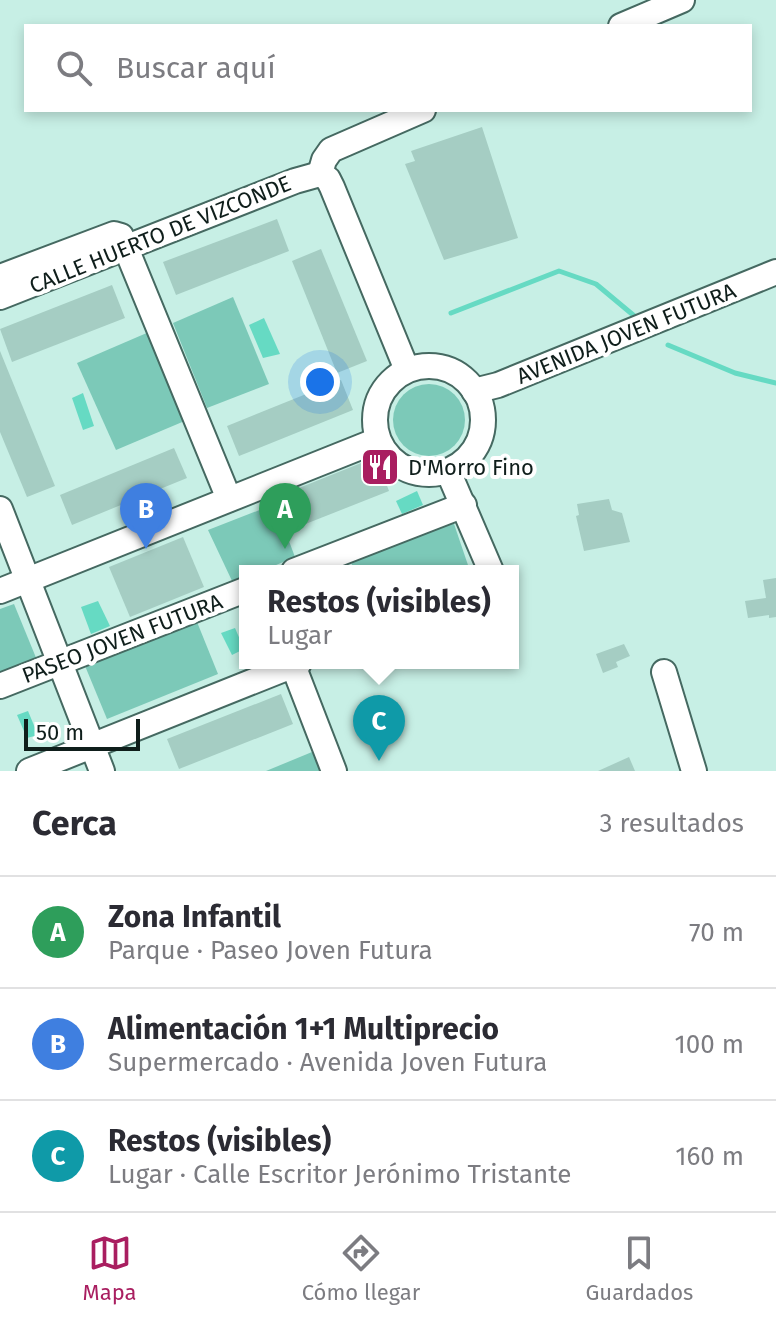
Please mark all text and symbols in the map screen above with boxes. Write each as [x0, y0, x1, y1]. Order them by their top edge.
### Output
search box [24, 24, 752, 112]
icon: search [52, 46, 96, 90]
text: Buscar aquí [116, 50, 276, 86]
street label: CALLE HUERTO DE VIZCONDE [25, 170, 295, 299]
street label: AVENIDA JOVEN FUTURA [513, 277, 740, 390]
your location [300, 362, 340, 402]
restaurant icon: D'Morro Fino [359, 446, 401, 488]
place label: D'Morro Fino [408, 454, 534, 481]
pin: B [120, 483, 172, 549]
pin: A [259, 483, 311, 549]
popup [239, 565, 519, 669]
text: Restos (visibles) [267, 584, 491, 620]
street label: PASEO JOVEN FUTURA [18, 588, 227, 689]
text: Lugar [267, 620, 332, 651]
pin: C [353, 695, 405, 761]
scale bar [24, 715, 140, 751]
text: 50 m [36, 719, 84, 746]
text: Cerca [32, 803, 117, 844]
text: 3 resultados [600, 808, 744, 839]
text: Zona Infantil [108, 899, 281, 935]
text: A [50, 917, 66, 948]
text: 70 m [689, 917, 744, 948]
text: Parque · Paseo Joven Futura [108, 935, 433, 966]
text: Alimentación 1+1 Multiprecio [108, 1011, 499, 1047]
text: B [50, 1029, 66, 1060]
text: 100 m [675, 1029, 744, 1060]
text: Supermercado · Avenida Joven Futura [108, 1047, 547, 1078]
text: Restos (visibles) [108, 1123, 331, 1159]
text: C [51, 1141, 65, 1172]
text: 160 m [675, 1141, 744, 1172]
text: Lugar · Calle Escritor Jerónimo Tristante [108, 1159, 571, 1190]
tab: Mapa [83, 1231, 137, 1306]
tab: Cómo llegar [302, 1231, 420, 1306]
tab: Guardados [585, 1231, 693, 1306]

